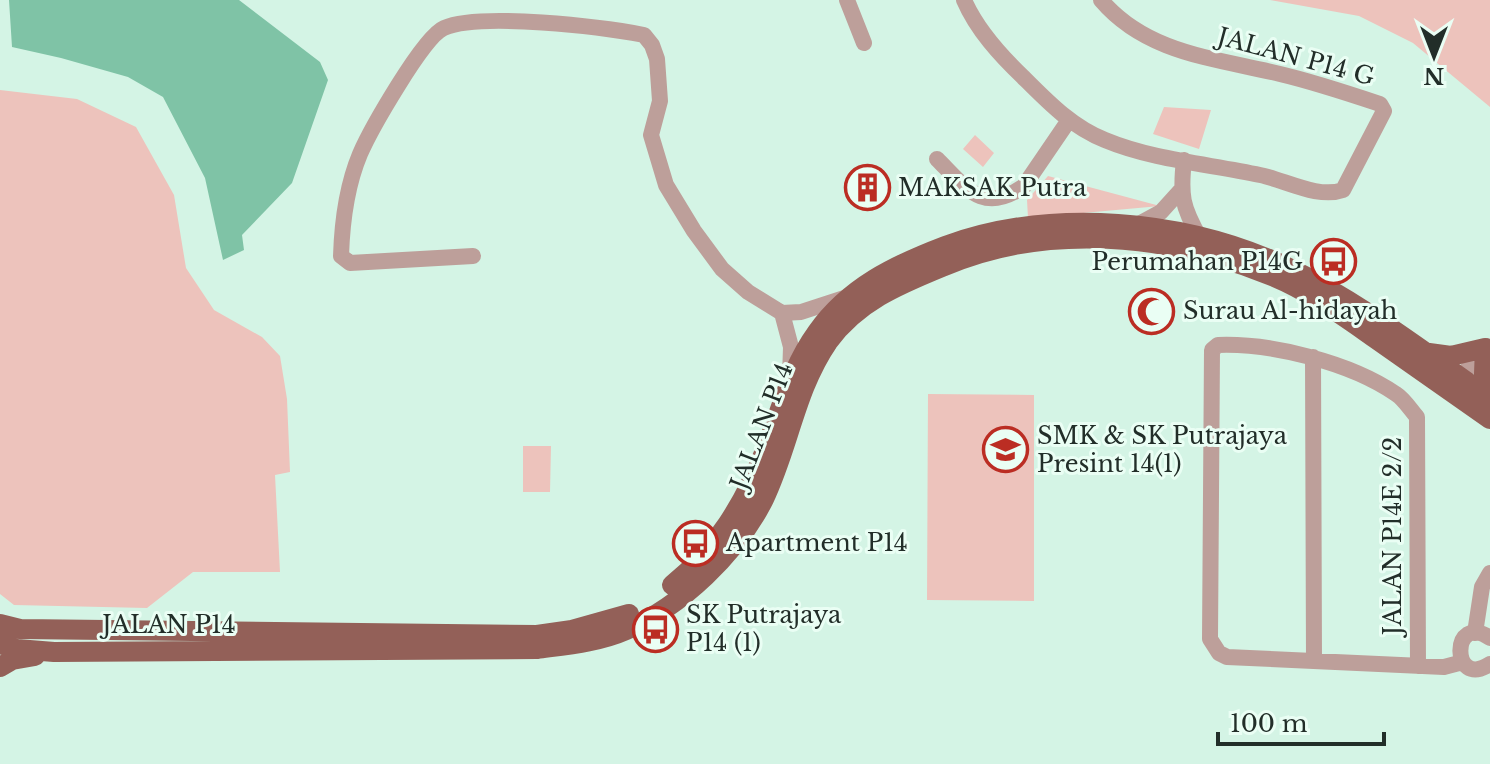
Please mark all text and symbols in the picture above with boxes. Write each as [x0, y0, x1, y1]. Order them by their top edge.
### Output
north arrow [1394, 16, 1474, 96]
street label: JALAN P14 G [1212, 21, 1378, 91]
text: N [1423, 62, 1444, 89]
building icon: MAKSAK Putra [843, 164, 891, 212]
place label: MAKSAK Putra [898, 173, 1087, 202]
bus stop icon: Perumahan P14G [1310, 238, 1358, 286]
place label: Perumahan P14G [1092, 247, 1303, 276]
mosque icon: Surau Al-hidayah [1128, 287, 1176, 335]
place label: Surau Al-hidayah [1183, 296, 1397, 325]
street label: JALAN P14 [723, 358, 799, 496]
place label: SMK & SK Putrajaya Presint 14(1) [1037, 421, 1288, 478]
school or university icon: SMK & SK Putrajaya Presint 14(1) [982, 426, 1030, 474]
street label: JALAN P14E 2/2 [1378, 437, 1407, 638]
bus stop icon: Apartment P14 [671, 519, 719, 567]
place label: Apartment P14 [725, 528, 908, 557]
place label: SK Putrajaya P14 (1) [686, 600, 842, 657]
bus stop icon: SK Putrajaya P14 (1) [631, 605, 679, 653]
street label: JALAN P14 [99, 610, 236, 639]
scale bar [1218, 696, 1384, 746]
text: 100 m [1230, 709, 1308, 738]

